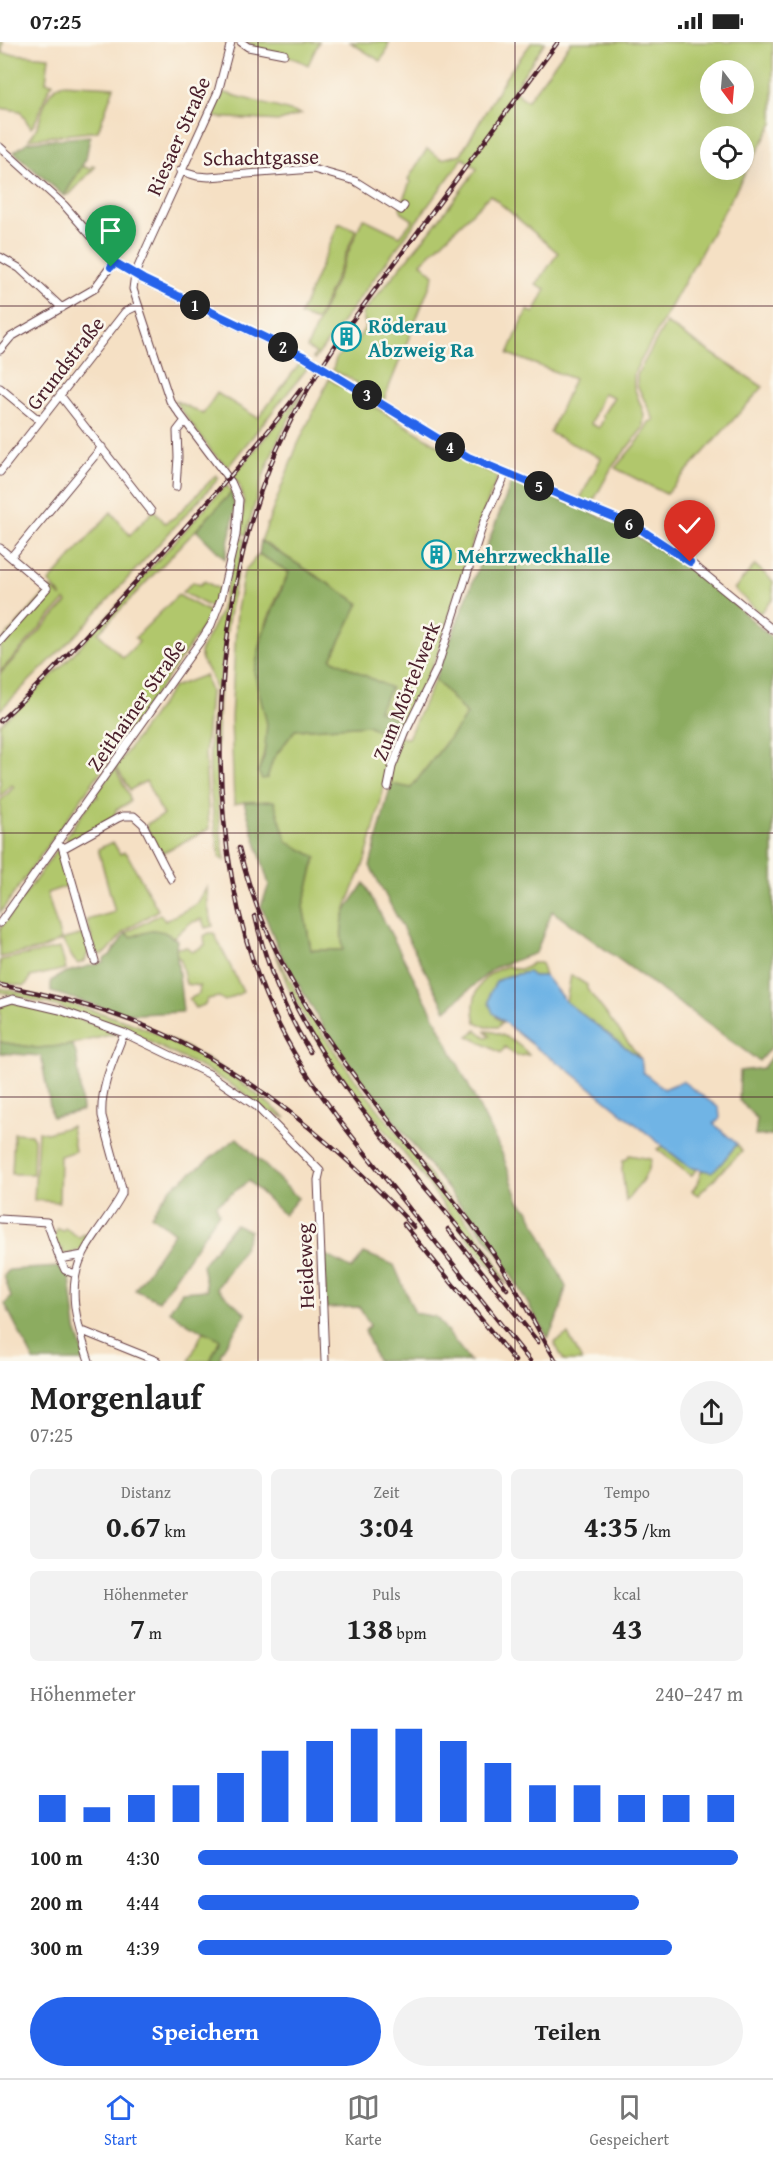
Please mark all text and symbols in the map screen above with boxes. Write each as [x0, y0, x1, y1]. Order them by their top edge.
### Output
text: 07:25 [30, 5, 82, 37]
north arrow [700, 60, 754, 114]
map controls [700, 60, 754, 180]
street label: Riesaer Straße [138, 71, 218, 201]
button: locate [700, 126, 754, 180]
street label: Schachtgasse [203, 140, 319, 174]
pin [85, 205, 136, 267]
icon: arrive [94, 214, 127, 247]
pin: 1 [180, 290, 210, 320]
text: 1 [191, 293, 199, 317]
street label: Grundstraße [18, 309, 112, 417]
place label: Röderau Abzweig Ra [368, 310, 474, 365]
building icon: Röderau Abzweig Ra [331, 321, 363, 353]
pin: 2 [268, 332, 298, 362]
text: 2 [279, 335, 287, 359]
pin: 3 [352, 380, 382, 410]
text: 3 [363, 383, 371, 407]
pin: 4 [435, 432, 465, 462]
text: 4 [446, 435, 454, 459]
pin: 5 [524, 471, 554, 501]
text: 5 [535, 474, 543, 498]
pin [664, 500, 715, 562]
pin: 6 [614, 509, 644, 539]
icon: check [673, 509, 706, 542]
text: 6 [625, 512, 633, 536]
building icon: Mehrzweckhalle [420, 539, 452, 571]
place label: Mehrzweckhalle [457, 540, 610, 571]
street label: Zum Mörtelwerk [364, 616, 448, 765]
street label: Zeithainer Straße [79, 632, 193, 777]
street label: Heideweg [288, 1222, 322, 1309]
text: Morgenlauf [30, 1373, 202, 1421]
button: share [680, 1381, 743, 1444]
text: 07:25 [30, 1420, 73, 1449]
text: Distanz [121, 1480, 171, 1504]
text: Zeit [373, 1480, 400, 1504]
text: Tempo [604, 1480, 650, 1504]
text: 0.67 [106, 1504, 161, 1548]
text: 3:04 [359, 1504, 414, 1548]
text: 4:35 [583, 1504, 639, 1548]
text: km [161, 1519, 186, 1543]
text: /km [639, 1519, 671, 1543]
text: Höhenmeter [104, 1582, 188, 1606]
text: Puls [372, 1582, 401, 1606]
text: kcal [614, 1582, 641, 1606]
text: 7 [130, 1606, 145, 1650]
text: 138 [346, 1606, 393, 1650]
text: 43 [612, 1606, 643, 1650]
text: m [145, 1621, 162, 1645]
text: bpm [393, 1621, 427, 1645]
text: Höhenmeter [30, 1679, 136, 1708]
text: 240–247 m [655, 1679, 743, 1708]
text: 100 m [30, 1843, 83, 1872]
text: 4:30 [126, 1843, 160, 1872]
text: 200 m [30, 1888, 83, 1917]
text: 4:44 [126, 1888, 160, 1917]
text: 300 m [30, 1933, 83, 1962]
text: 4:39 [126, 1933, 160, 1962]
button: Speichern [30, 1997, 381, 2066]
button: Teilen [393, 1997, 743, 2066]
tab: Start [104, 2091, 137, 2151]
tab: Karte [345, 2091, 382, 2151]
tab: Gespeichert [590, 2091, 669, 2151]

